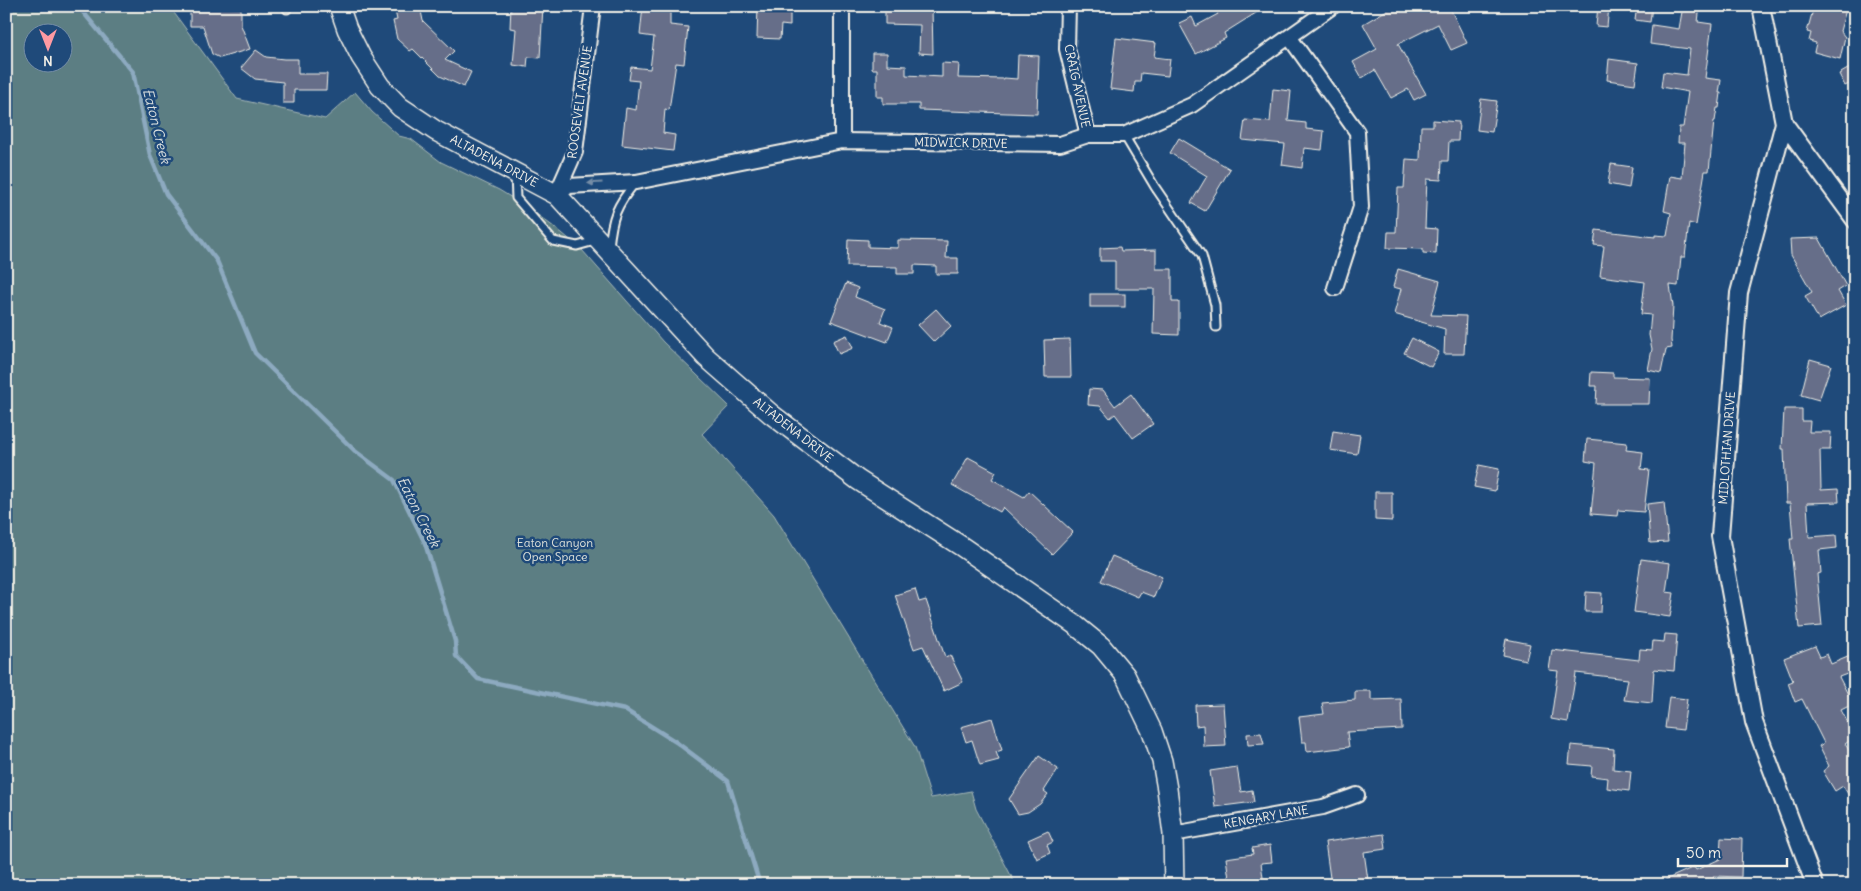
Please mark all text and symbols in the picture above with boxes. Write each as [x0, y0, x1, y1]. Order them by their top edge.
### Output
north arrow [22, 22, 72, 72]
street label: CRAIG AVENUE [1061, 43, 1094, 129]
street label: ROOSEVELT AVENUE [564, 44, 595, 160]
text: N [43, 52, 53, 70]
water label: Eaton Creek [139, 87, 175, 166]
street label: ALTADENA DRIVE [448, 131, 541, 190]
street label: MIDWICK DRIVE [914, 134, 1008, 151]
one-way arrow [586, 180, 602, 188]
street label: MIDLOTHIAN DRIVE [1715, 391, 1738, 505]
street label: ALTADENA DRIVE [751, 394, 836, 465]
water label: Eaton Creek [394, 474, 445, 551]
park label: Eaton Canyon Open Space [517, 535, 593, 564]
street label: KENGARY LANE [1222, 802, 1309, 831]
scale bar [1678, 836, 1787, 868]
text: 50 m [1686, 843, 1721, 862]

